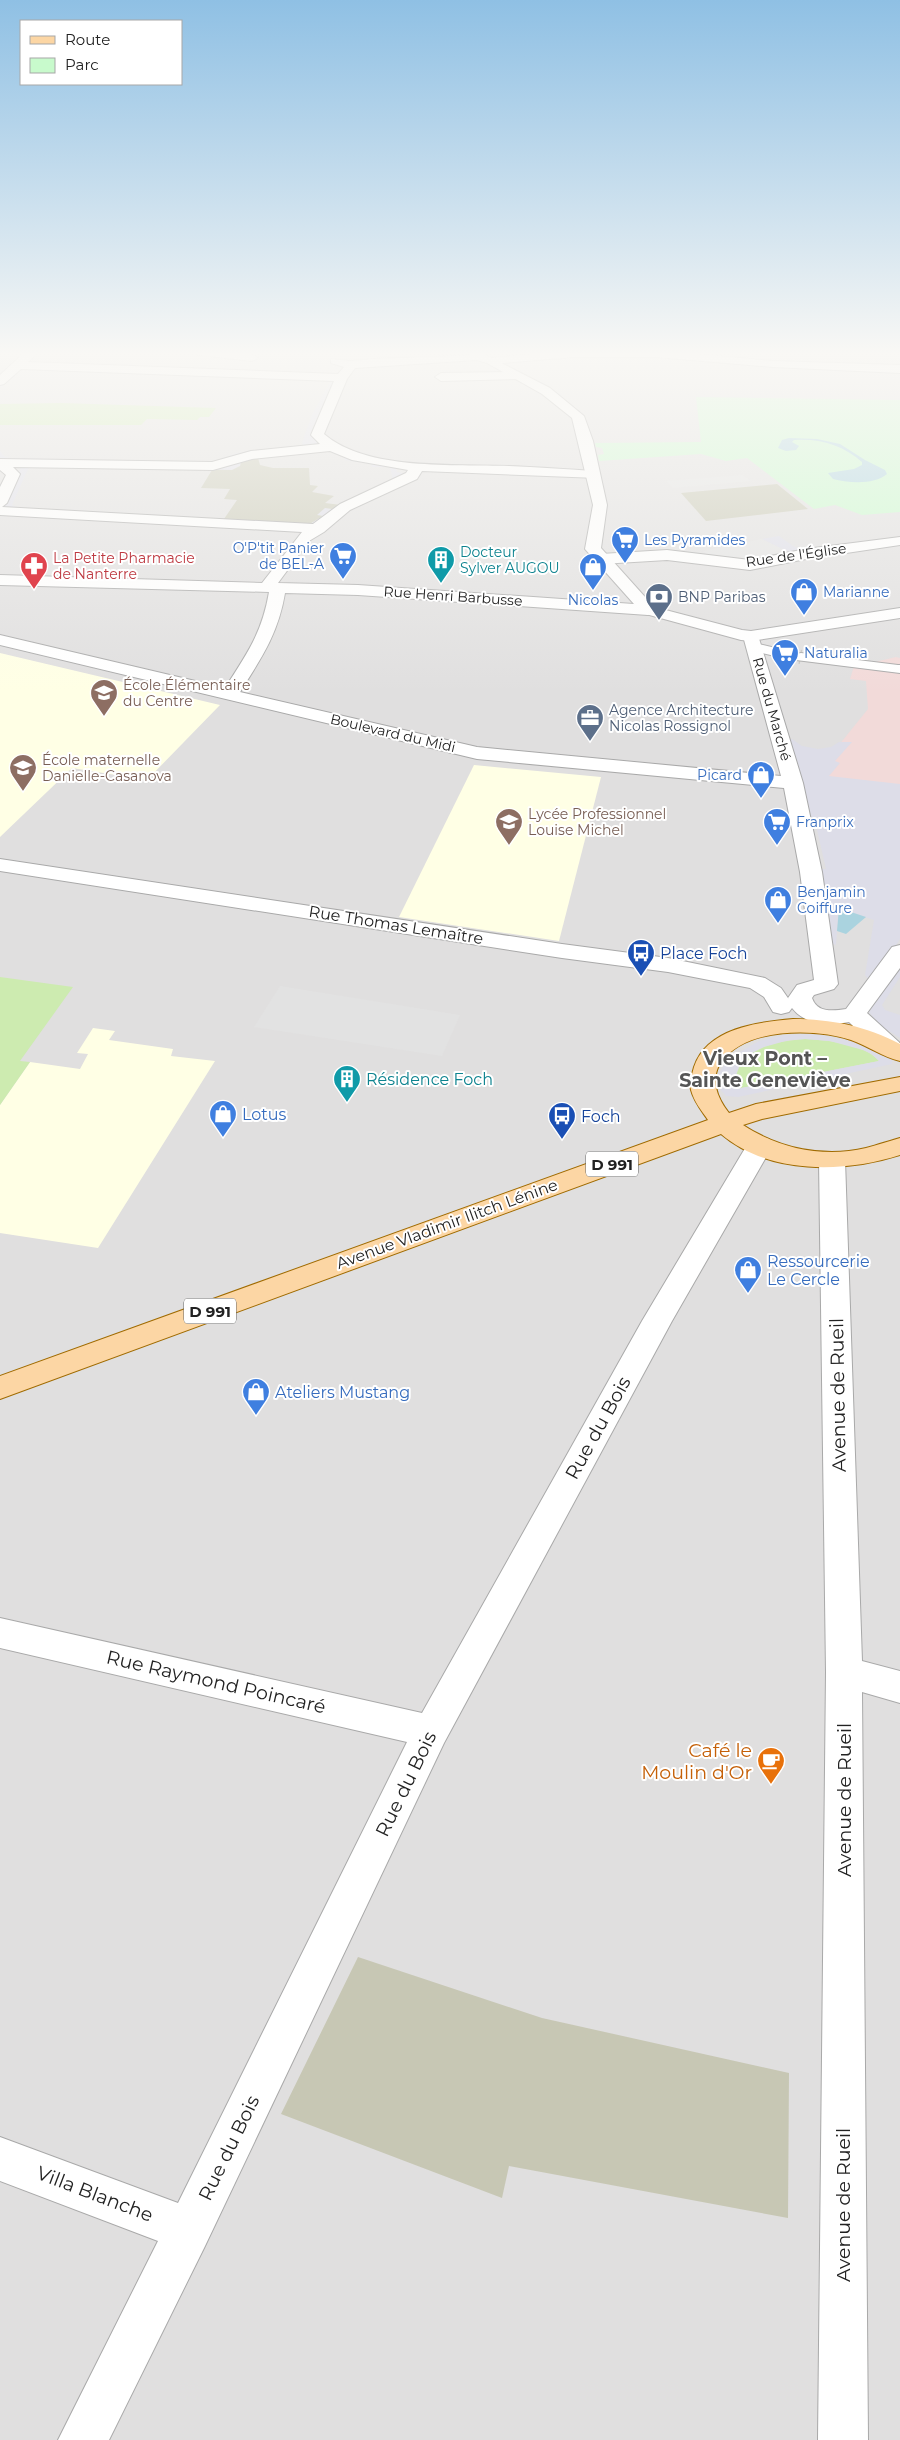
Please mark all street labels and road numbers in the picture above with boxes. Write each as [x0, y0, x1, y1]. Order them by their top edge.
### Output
street label: Rue de l'Église [744, 539, 848, 571]
street label: Rue Henri Barbusse [383, 582, 523, 610]
street label: Rue du Marché [749, 655, 795, 763]
street label: Boulevard du Midi [329, 710, 457, 756]
street label: Rue Thomas Lemaître [307, 902, 485, 948]
road number: D 991 [586, 1152, 638, 1176]
street label: Avenue Vladimir Ilitch Lénine [334, 1175, 560, 1273]
road number: D 991 [184, 1298, 236, 1324]
street label: Avenue de Rueil [825, 1318, 851, 1472]
street label: Rue du Bois [560, 1372, 636, 1484]
street label: Rue Raymond Poincaré [104, 1646, 328, 1718]
street label: Avenue de Rueil [833, 1723, 856, 1877]
street label: Rue du Bois [371, 1728, 441, 1840]
street label: Rue du Bois [194, 2092, 264, 2204]
street label: Avenue de Rueil [832, 2128, 855, 2282]
street label: Villa Blanche [34, 2161, 156, 2227]

